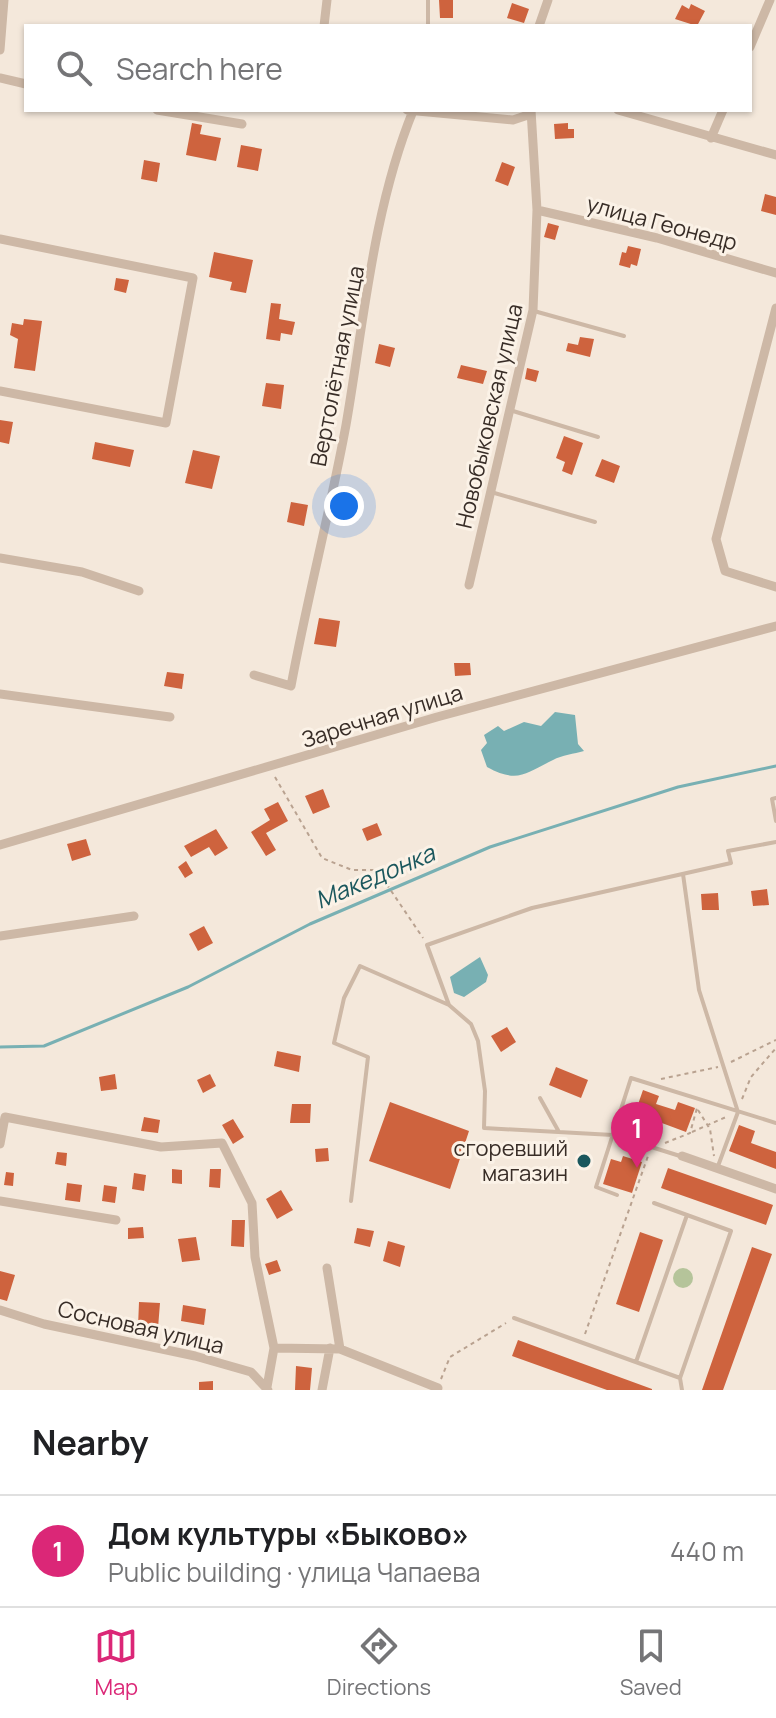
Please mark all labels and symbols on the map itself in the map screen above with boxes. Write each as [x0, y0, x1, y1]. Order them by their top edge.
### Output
street label: улица Геонедр [583, 189, 741, 257]
street label: Вертолётная улица [303, 263, 371, 469]
street label: Новобыковская улица [449, 301, 529, 531]
your location [324, 486, 364, 526]
street label: Заречная улица [298, 677, 466, 755]
water label: Македонка [310, 835, 441, 916]
pin: 1 [611, 1102, 663, 1168]
place label: сгоревший магазин [453, 1133, 568, 1188]
marker: сгоревший магазин [575, 1152, 593, 1170]
street label: Сосновая улица [55, 1293, 227, 1361]

